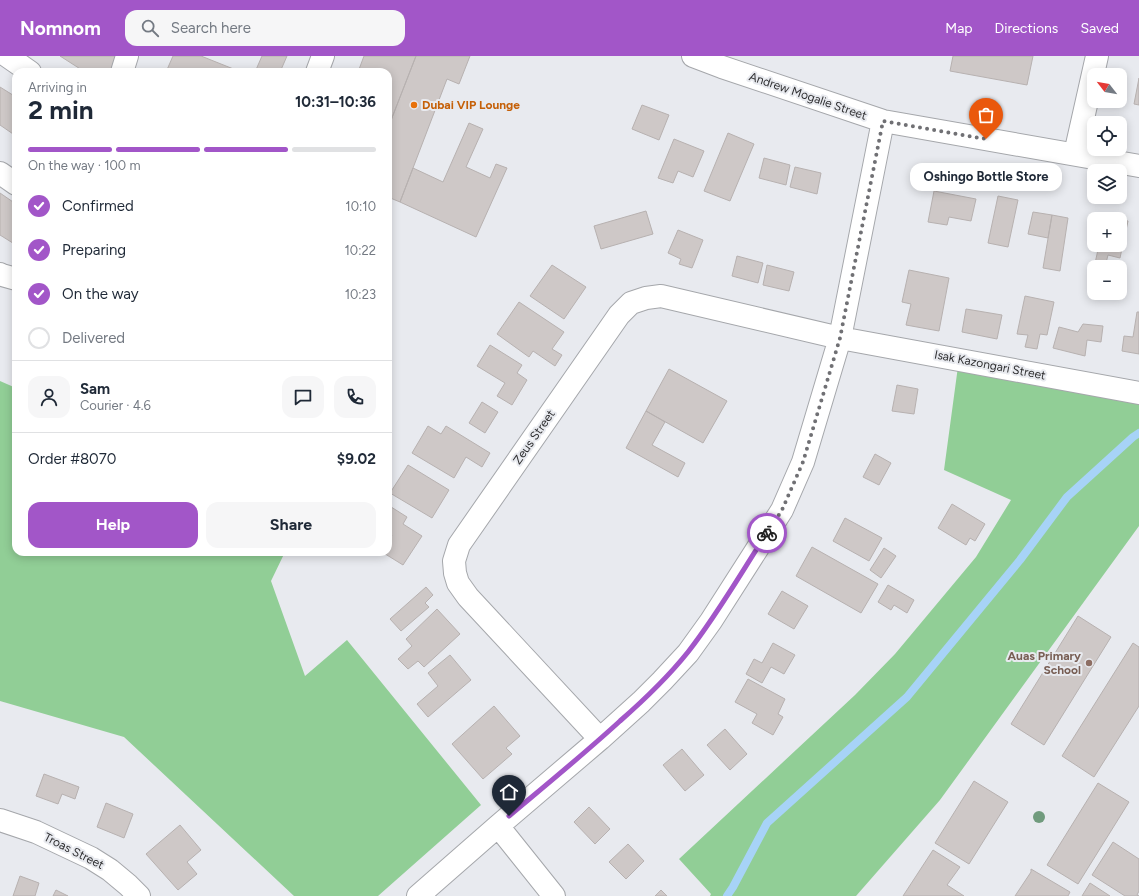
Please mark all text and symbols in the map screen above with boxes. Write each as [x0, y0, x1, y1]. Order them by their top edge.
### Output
search box [125, 10, 405, 46]
text: Nomnom [20, 17, 101, 40]
icon: search [139, 17, 161, 39]
text: Search here [171, 19, 251, 37]
text: Map [945, 20, 973, 37]
text: Directions [995, 20, 1058, 37]
text: Saved [1080, 20, 1119, 37]
north arrow [1087, 68, 1127, 108]
map controls [1087, 68, 1127, 300]
street label: Andrew Mogalie Street [747, 69, 869, 123]
text: Arriving in [28, 80, 87, 95]
text: 10:31–10:36 [295, 93, 376, 111]
text: 2 min [28, 94, 94, 126]
place label: Dubai VIP Lounge [422, 98, 520, 112]
pin [969, 98, 1003, 139]
marker: Dubai VIP Lounge [409, 100, 419, 110]
icon: bag [975, 104, 997, 126]
button: locate [1087, 116, 1127, 156]
text: On the way · 100 m [28, 158, 140, 173]
callout: Oshingo Bottle Store [910, 163, 1062, 191]
button: layers [1087, 164, 1127, 204]
text: Oshingo Bottle Store [923, 169, 1049, 184]
icon: check [28, 195, 50, 217]
text: Confirmed [62, 197, 134, 215]
text: 10:10 [345, 199, 376, 214]
button: + [1087, 212, 1127, 252]
icon: check [28, 239, 50, 261]
text: Preparing [62, 241, 126, 259]
text: 10:22 [344, 243, 376, 258]
button: − [1087, 260, 1127, 300]
icon: check [28, 283, 50, 305]
text: On the way [62, 285, 139, 303]
text: 10:23 [345, 287, 376, 302]
text: Delivered [62, 329, 125, 347]
street label: Isak Kazongari Street [933, 347, 1047, 383]
button: person [28, 376, 70, 418]
button: chat [282, 376, 324, 418]
button: phone [334, 376, 376, 418]
text: Sam [80, 380, 110, 398]
text: Courier · 4.6 [80, 398, 151, 413]
street label: Zeus Street [510, 407, 558, 467]
text: Order #8070 [28, 450, 116, 468]
text: $9.02 [337, 450, 376, 468]
button: Help [28, 502, 198, 548]
button: Share [206, 502, 376, 548]
courier [747, 513, 787, 553]
icon: bike [756, 522, 778, 544]
place label: Auas Primary School [1008, 649, 1081, 677]
marker: Auas Primary School [1084, 658, 1094, 668]
pin [492, 775, 526, 816]
icon: home [498, 781, 520, 803]
street label: Troas Street [42, 830, 107, 872]

